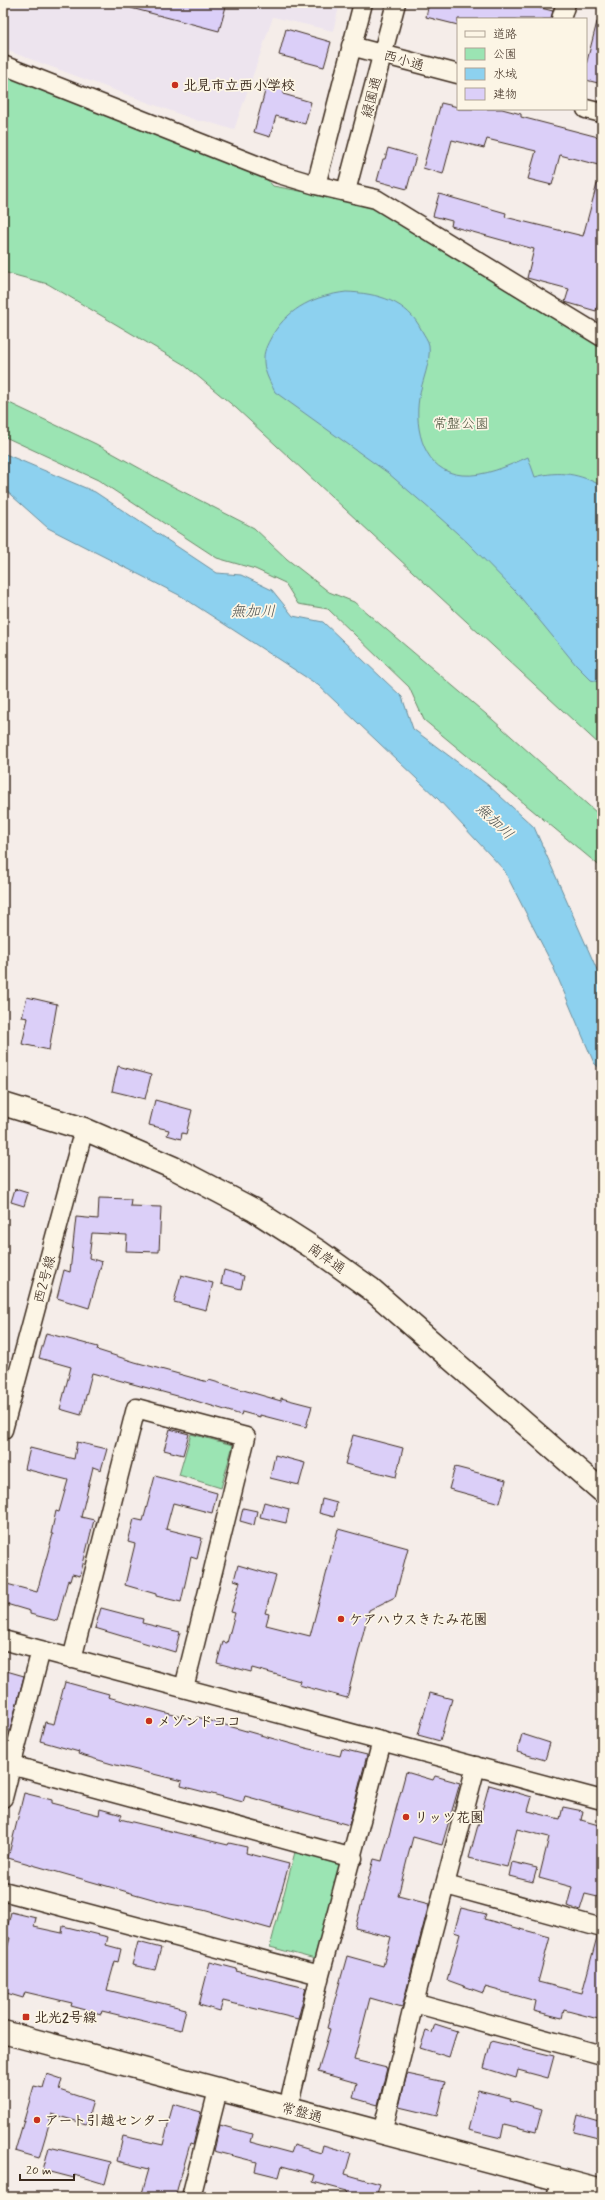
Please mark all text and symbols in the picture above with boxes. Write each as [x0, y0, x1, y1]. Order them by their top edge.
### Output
legend [457, 18, 587, 110]
text: 道路 [493, 27, 517, 43]
street label: 西小通 [381, 47, 426, 75]
text: 公園 [493, 47, 517, 63]
text: 水域 [493, 67, 517, 83]
street label: 緑園通 [358, 75, 386, 120]
place label: 北見市立西小学校 [183, 77, 295, 95]
marker: 北見市立西小学校 [170, 80, 180, 90]
text: 建物 [493, 87, 517, 103]
park label: 常盤公園 [433, 415, 489, 433]
water label: 無加川 [230, 602, 276, 622]
water label: 無加川 [471, 799, 517, 845]
street label: 南岸通 [304, 1239, 349, 1278]
street label: 西2号線 [30, 1253, 60, 1305]
place label: ケアハウスきたみ花園 [349, 1611, 488, 1629]
marker: ケアハウスきたみ花園 [336, 1614, 346, 1624]
place label: メゾンドココ [157, 1713, 241, 1731]
marker: メゾンドココ [144, 1716, 154, 1726]
place label: リッツ花園 [414, 1809, 484, 1827]
marker: リッツ花園 [401, 1812, 411, 1822]
place label: 北光2号線 [34, 2009, 97, 2027]
marker: 北光2号線 [21, 2012, 31, 2022]
street label: 常盤通 [279, 2099, 324, 2127]
place label: アート引越センター [45, 2112, 170, 2130]
marker: アート引越センター [32, 2115, 42, 2125]
scale bar [20, 2156, 74, 2182]
text: 20 m [26, 2163, 52, 2179]

